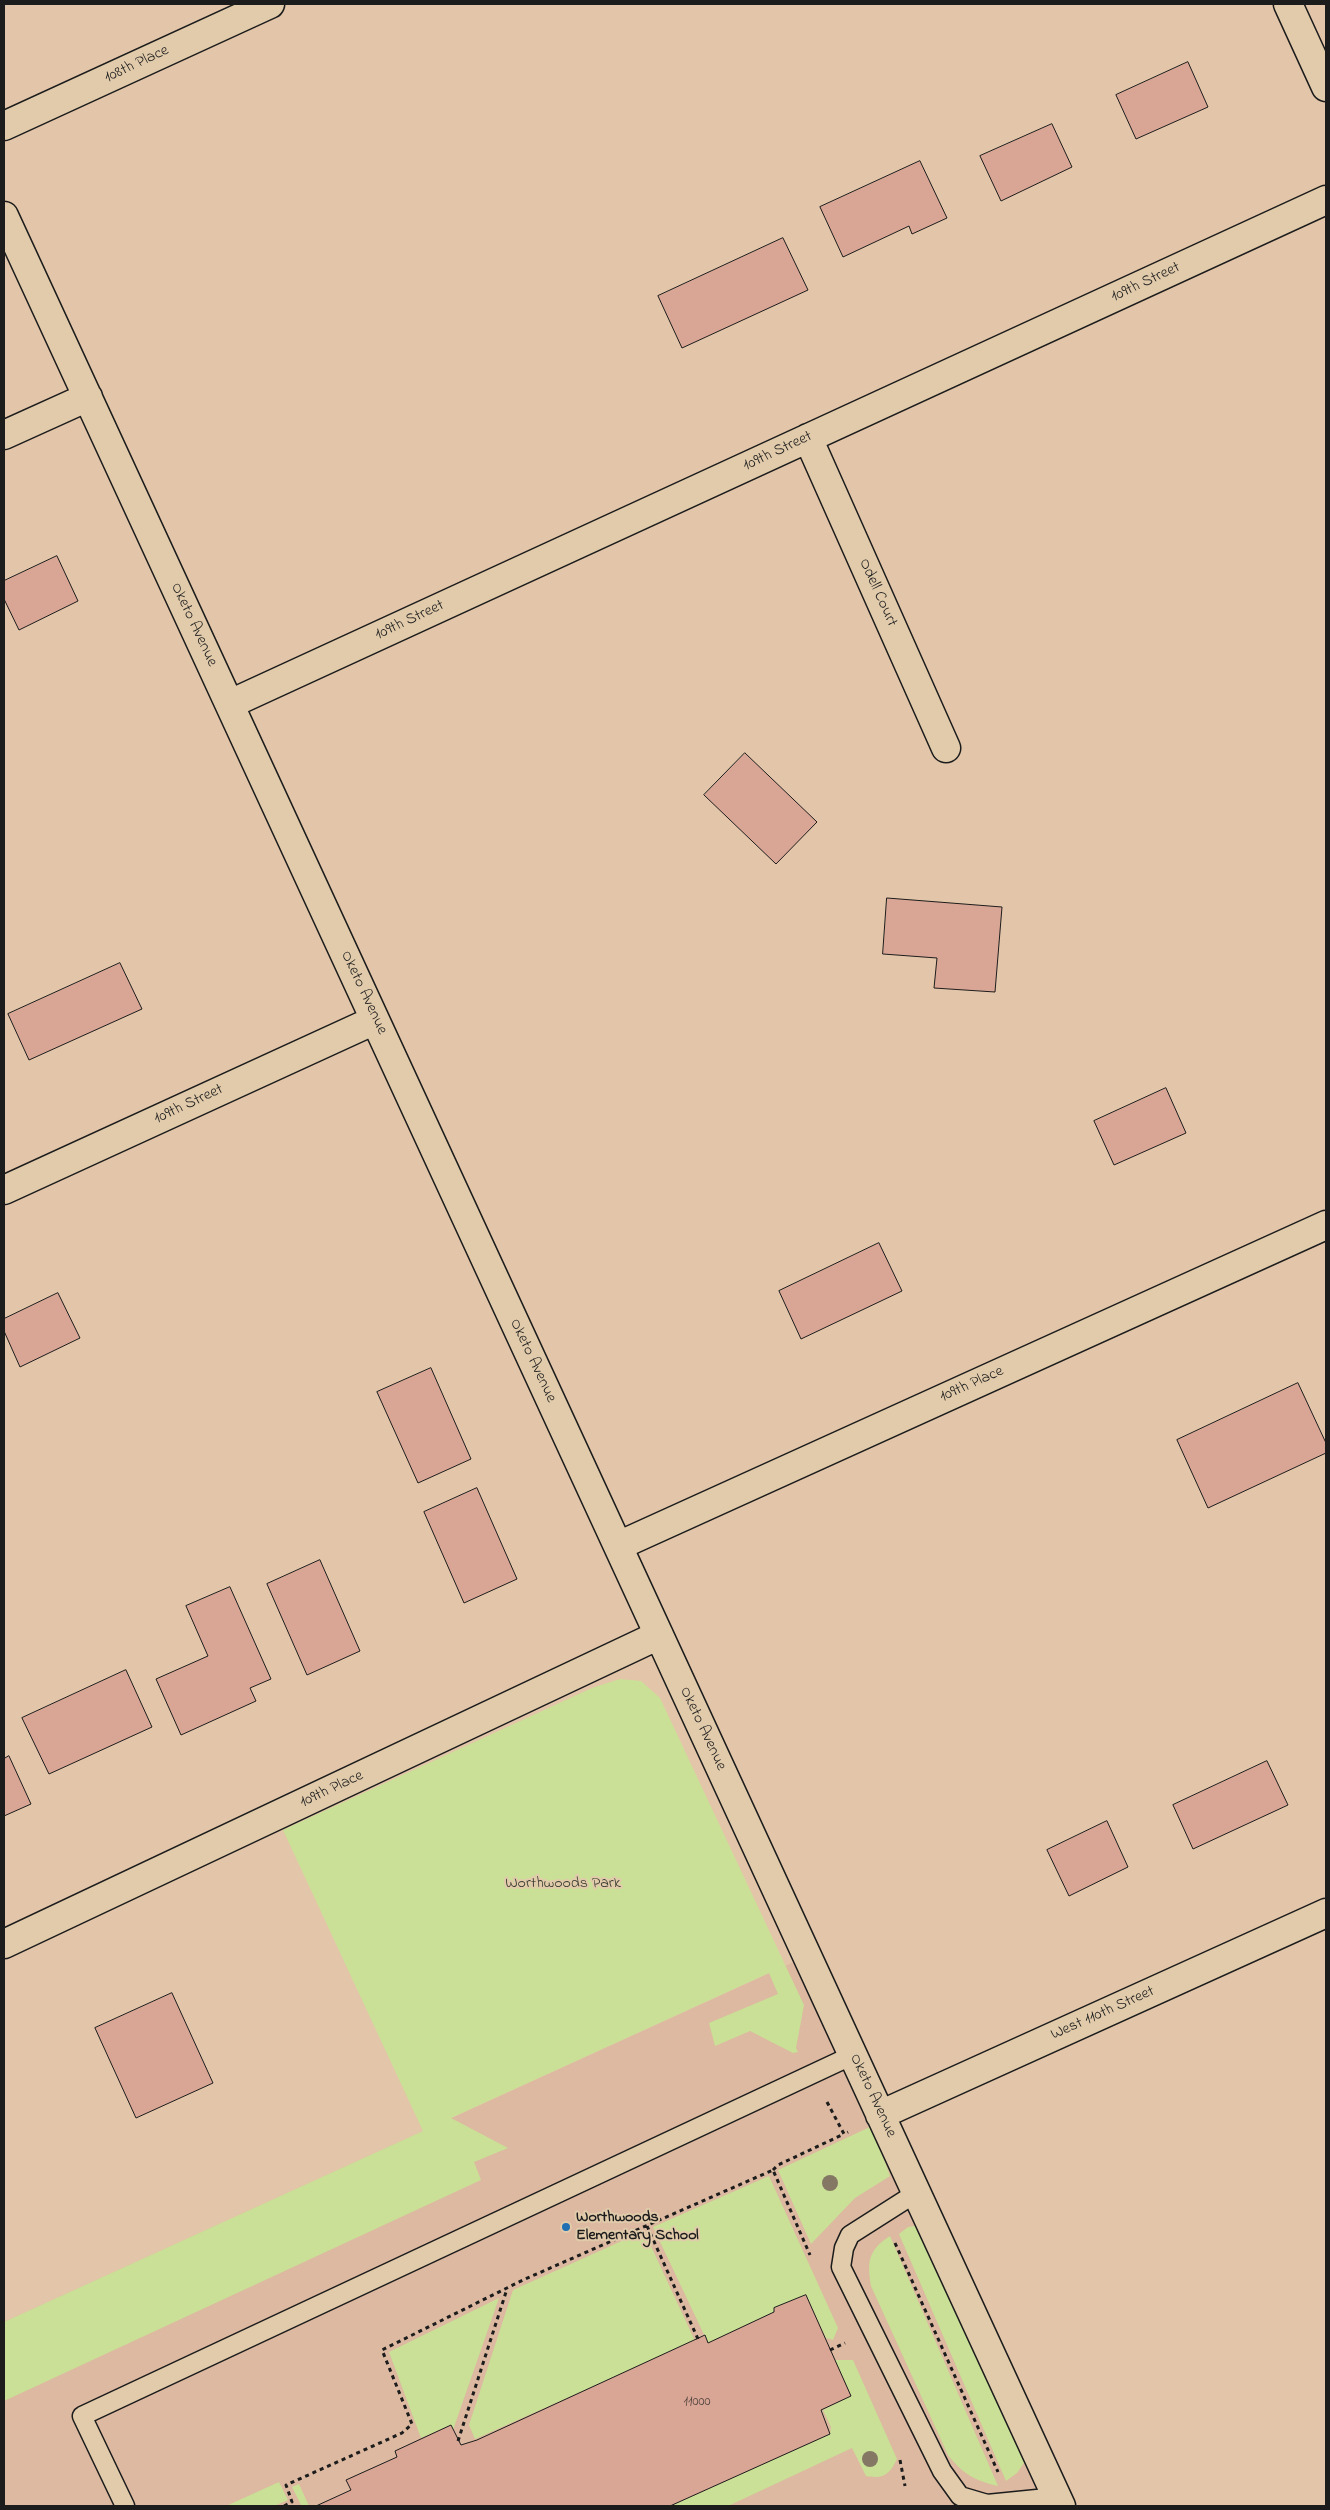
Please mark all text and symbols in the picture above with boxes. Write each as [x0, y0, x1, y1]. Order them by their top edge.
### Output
street label: 108th Place [102, 42, 172, 88]
street label: 109th Street [1108, 259, 1184, 307]
street label: 109th Street [740, 428, 816, 476]
street label: Odell Court [853, 556, 901, 630]
street label: Oketo Avenue [165, 580, 221, 670]
street label: 109th Street [372, 597, 448, 645]
street label: Oketo Avenue [335, 948, 391, 1038]
street label: 109th Street [151, 1081, 227, 1129]
street label: Oketo Avenue [504, 1316, 560, 1406]
street label: 109th Place [937, 1362, 1007, 1408]
street label: Oketo Avenue [674, 1684, 730, 1774]
street label: 109th Place [297, 1767, 367, 1813]
park label: Worthwoods Park [505, 1874, 621, 1894]
street label: West 110th Street [1048, 1983, 1158, 2045]
street label: Oketo Avenue [844, 2051, 900, 2141]
place label: Worthwoods Elementary School [576, 2208, 699, 2246]
marker: Worthwoods Elementary School [560, 2221, 572, 2233]
house number: 11000 [683, 2395, 711, 2411]

